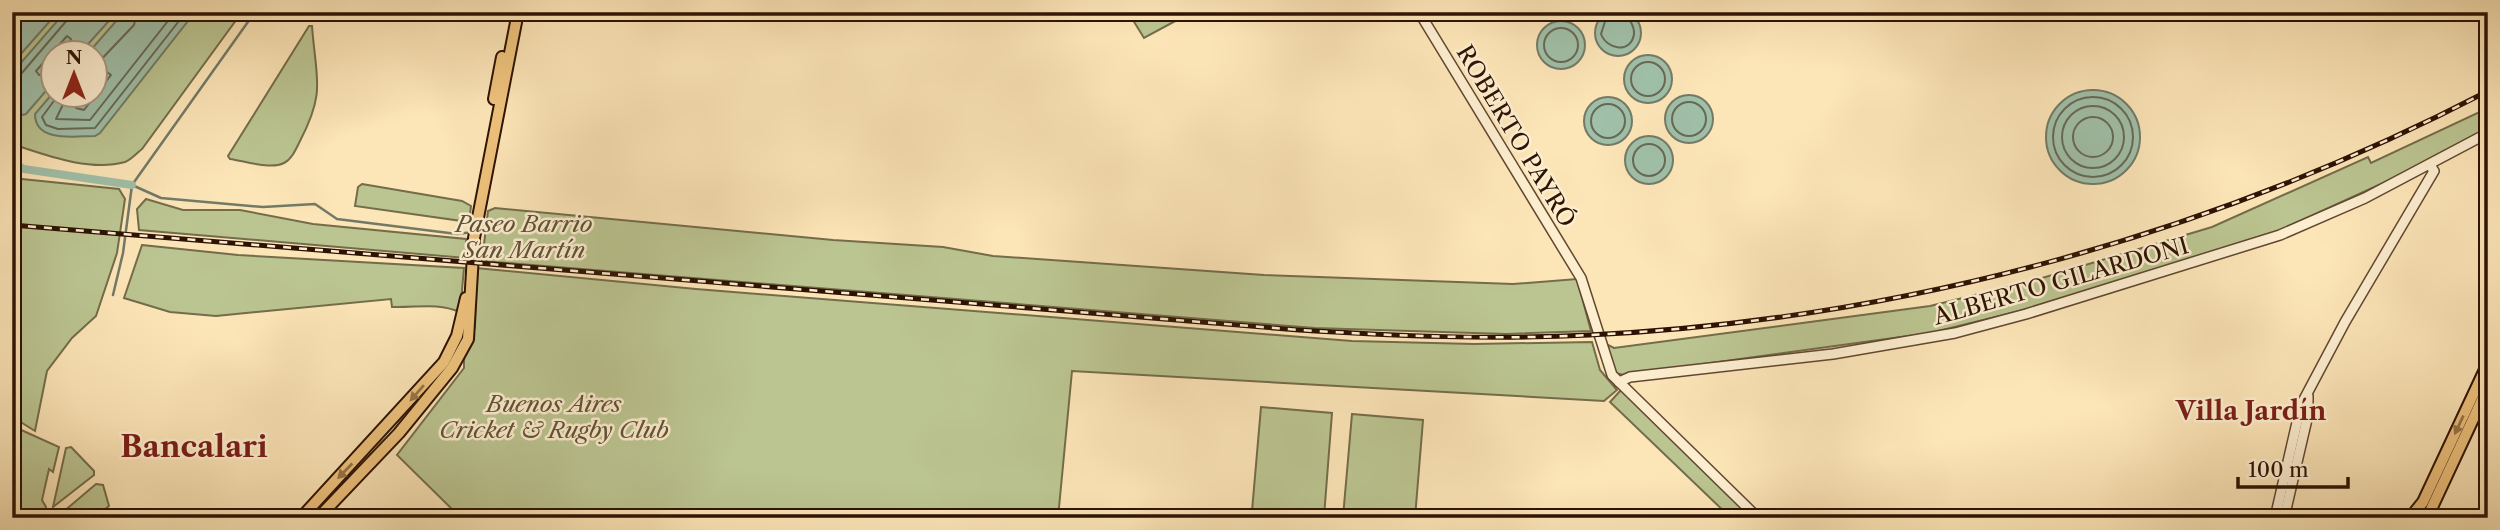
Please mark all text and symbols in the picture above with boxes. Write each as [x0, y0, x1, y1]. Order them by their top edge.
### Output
north arrow [38, 38, 108, 108]
street label: ROBERTO PAYRÓ [1451, 40, 1581, 232]
text: N [66, 46, 82, 69]
park label: Paseo Barrio San Martín [454, 210, 593, 264]
street label: ALBERTO GILARDONI [1929, 231, 2192, 331]
one-way arrow [410, 385, 425, 402]
park label: Buenos Aires Cricket & Rugby Club [439, 390, 669, 444]
district label: Villa Jardín [2175, 395, 2326, 427]
one-way arrow [2453, 414, 2464, 435]
district label: Bancalari [120, 428, 268, 465]
scale bar [2238, 446, 2348, 490]
text: 100 m [2248, 457, 2309, 482]
one-way arrow [337, 463, 353, 480]

